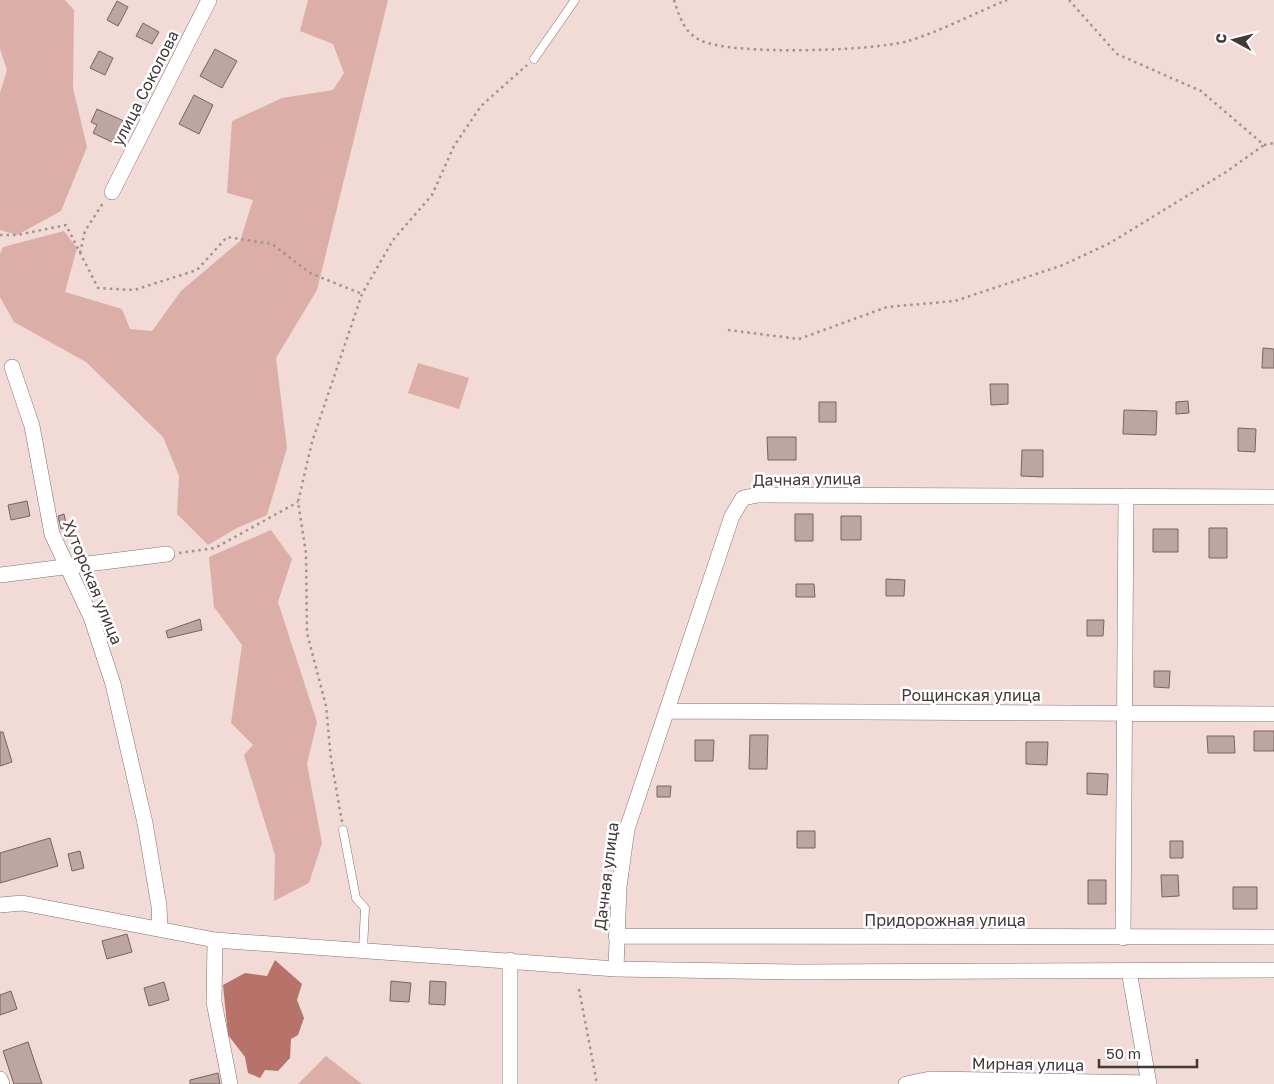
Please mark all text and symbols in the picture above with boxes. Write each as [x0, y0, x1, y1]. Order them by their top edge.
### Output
north arrow [1209, 15, 1259, 65]
street label: улица Соколова [107, 27, 183, 149]
text: С [1212, 32, 1230, 44]
street label: Дачная улица [753, 468, 861, 490]
street label: Хуторская улица [59, 517, 127, 647]
street label: Рощинская улица [901, 685, 1041, 705]
street label: Дачная улица [589, 821, 623, 931]
street label: Придорожная улица [864, 910, 1026, 930]
scale bar [1099, 1036, 1196, 1068]
text: 50 m [1106, 1044, 1141, 1062]
street label: Мирная улица [972, 1053, 1084, 1075]

